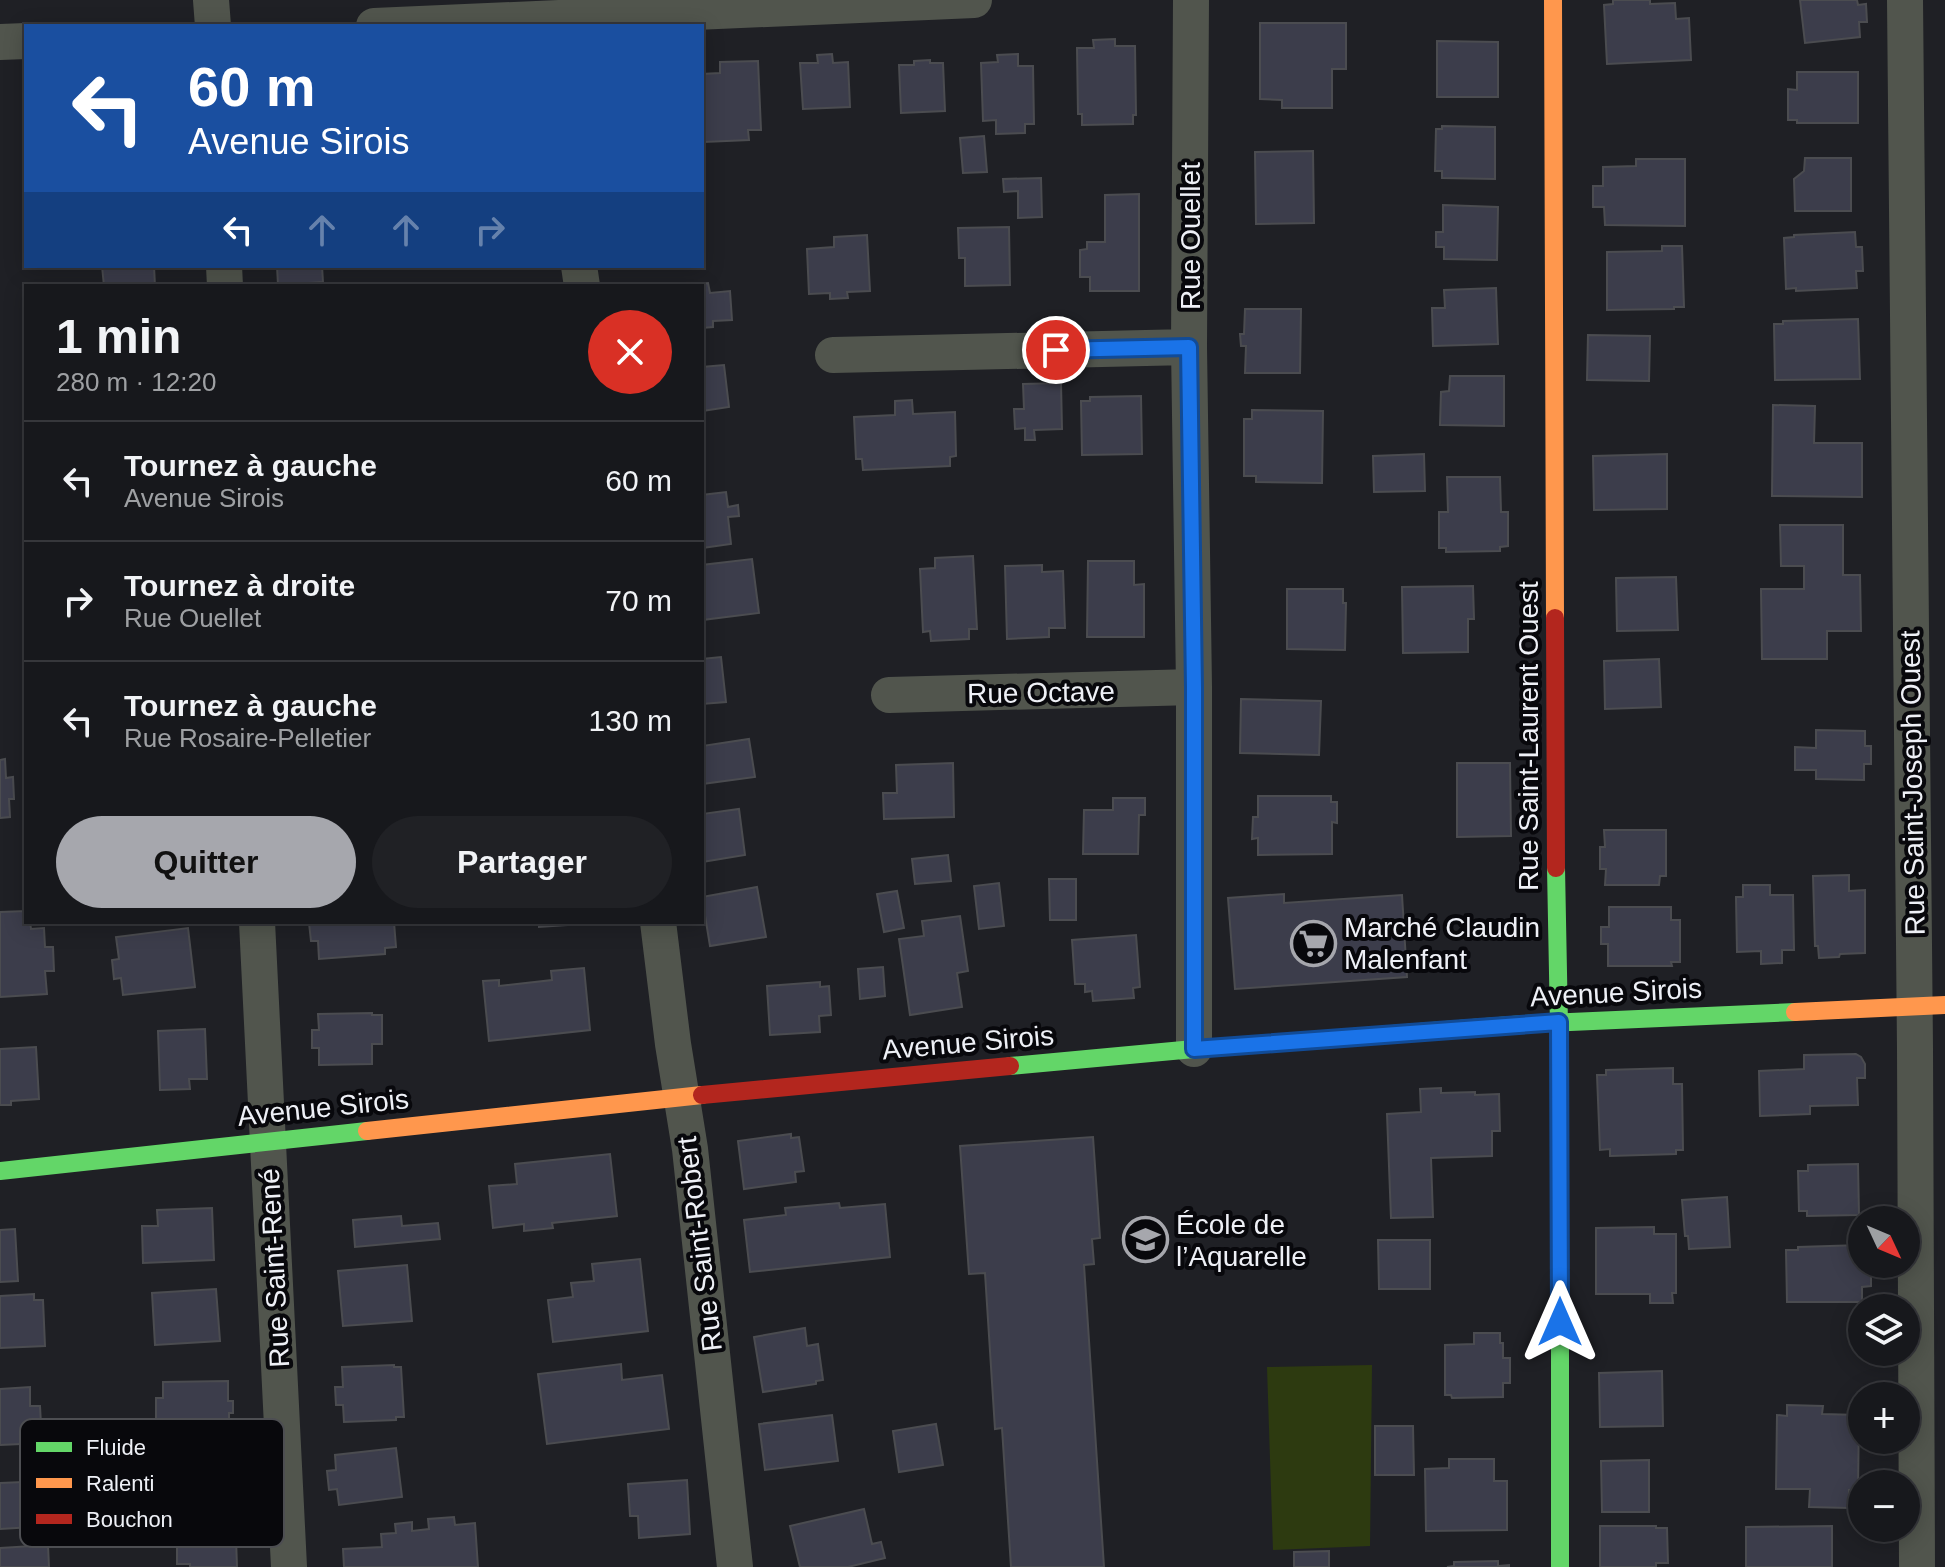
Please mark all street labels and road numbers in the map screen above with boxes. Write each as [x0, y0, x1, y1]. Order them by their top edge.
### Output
street label: Rue Ouellet [1175, 162, 1206, 310]
street label: Rue Saint-Laurent Ouest [1513, 581, 1544, 891]
street label: Rue Saint-Joseph Ouest [1894, 630, 1931, 936]
street label: Rue Octave [967, 676, 1115, 709]
street label: Avenue Sirois [1529, 973, 1703, 1012]
street label: Avenue Sirois [881, 1020, 1055, 1065]
street label: Avenue Sirois [236, 1083, 410, 1132]
street label: Rue Saint-Robert [671, 1134, 728, 1353]
street label: Rue Saint-René [254, 1168, 295, 1368]

